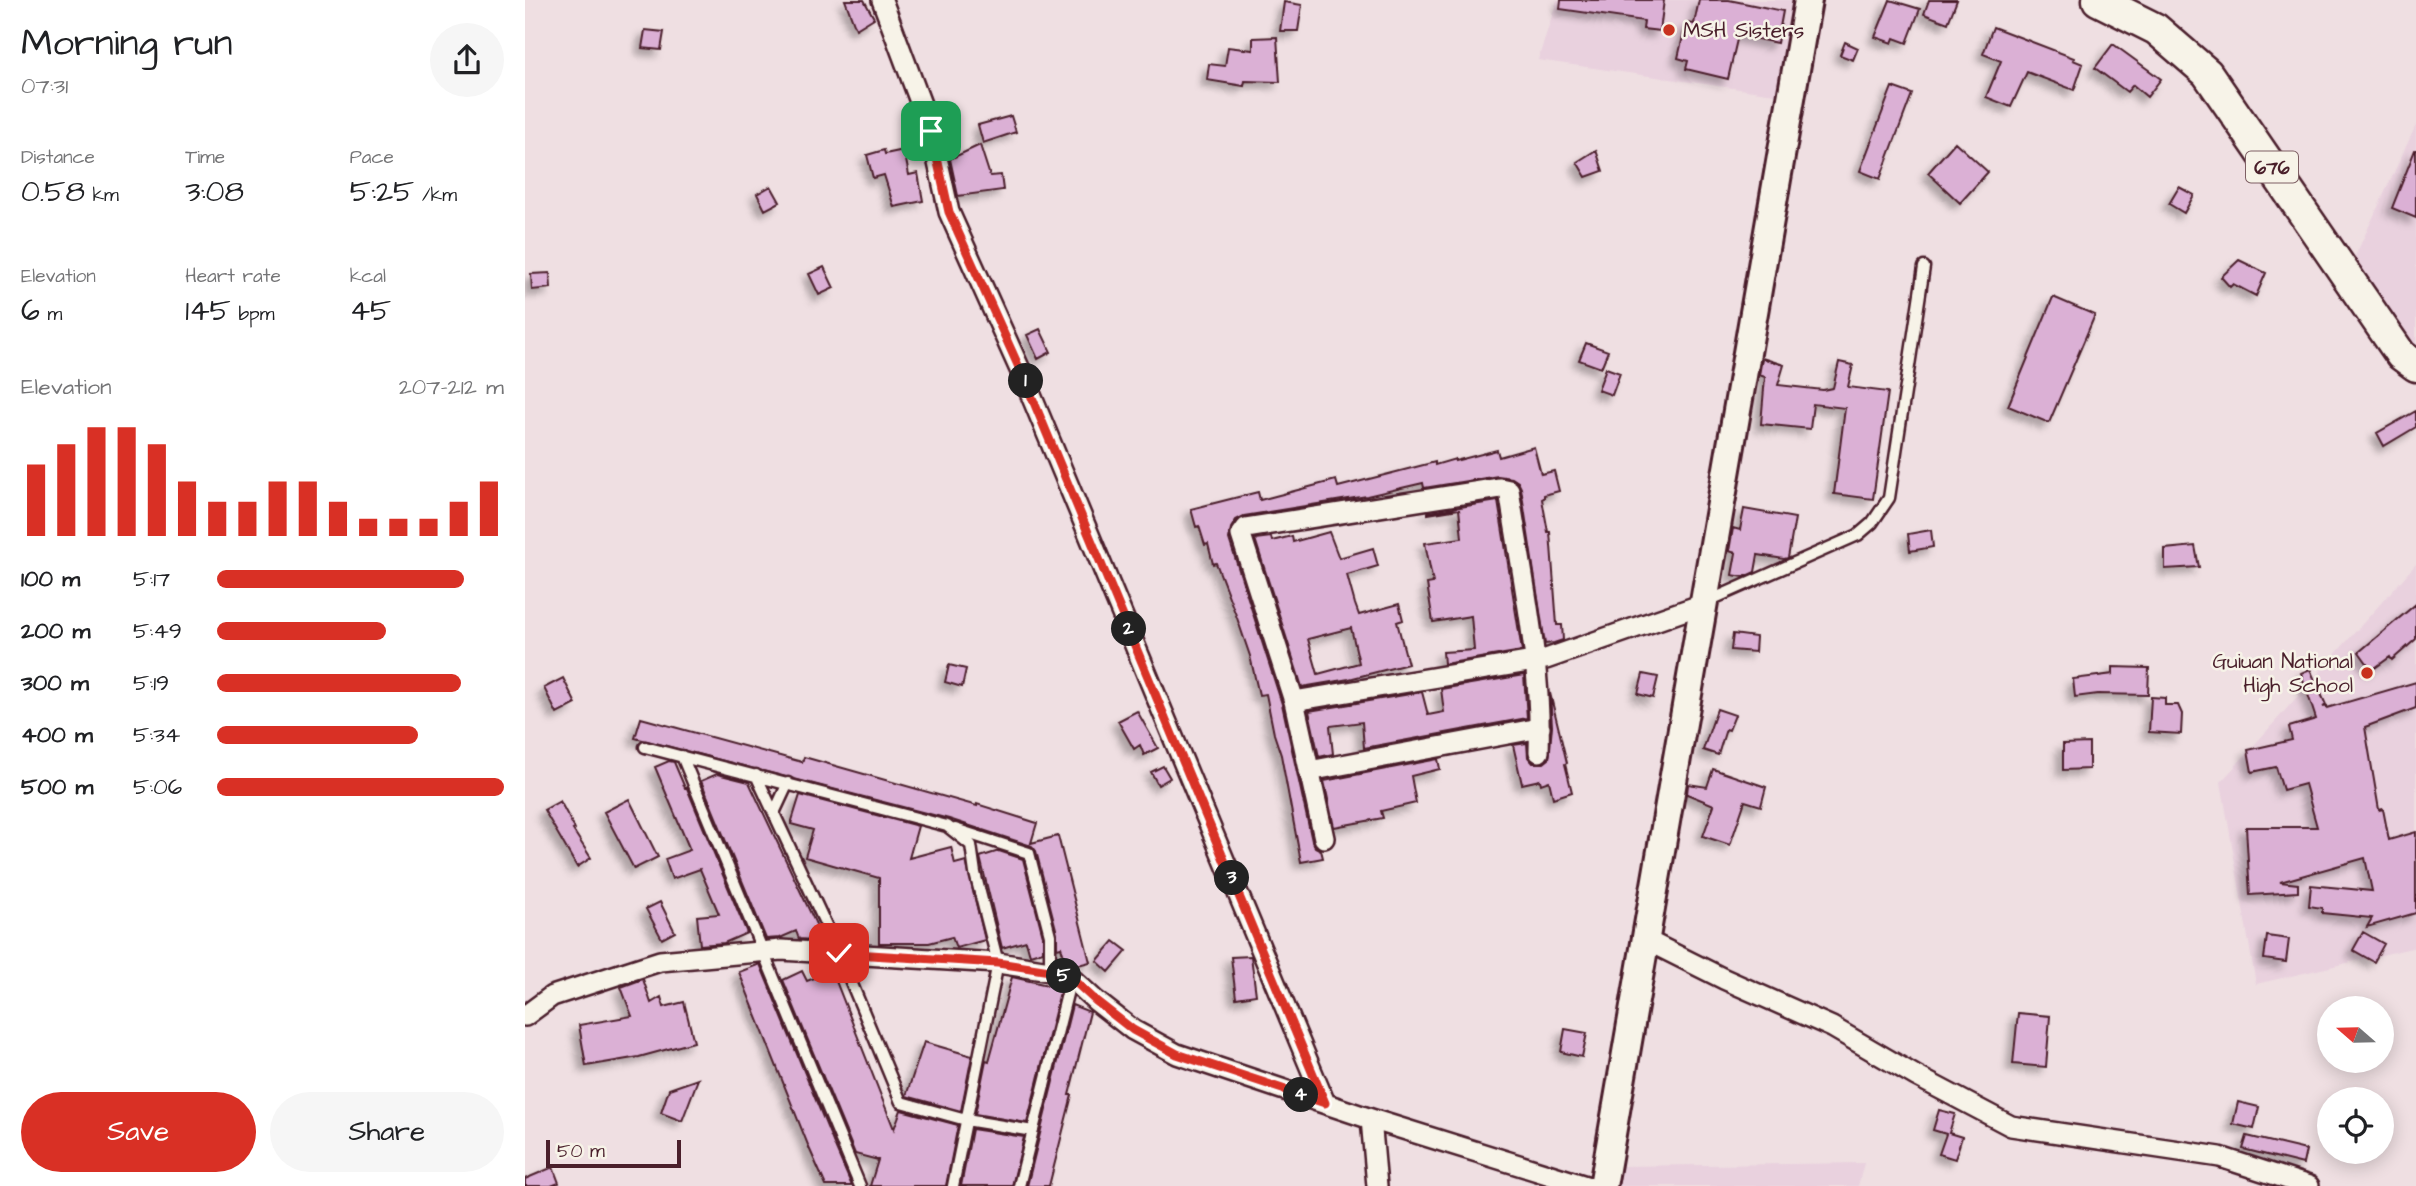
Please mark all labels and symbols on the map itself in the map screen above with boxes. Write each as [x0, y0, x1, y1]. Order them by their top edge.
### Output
place label: MSH Sisters [1683, 16, 1804, 45]
marker: MSH Sisters [1661, 22, 1677, 38]
pin [901, 101, 961, 161]
road number: 676 [2246, 152, 2298, 182]
pin: 1 [1009, 364, 1043, 398]
pin: 2 [1111, 612, 1147, 646]
place label: Guiuan National High School [2213, 647, 2353, 702]
marker: Guiuan National High School [2359, 665, 2375, 681]
pin: 3 [1215, 860, 1249, 896]
pin [809, 923, 869, 983]
pin: 5 [1047, 958, 1081, 993]
north arrow [2317, 996, 2394, 1073]
pin: 4 [1283, 1078, 1319, 1112]
scale bar [546, 1137, 681, 1169]

